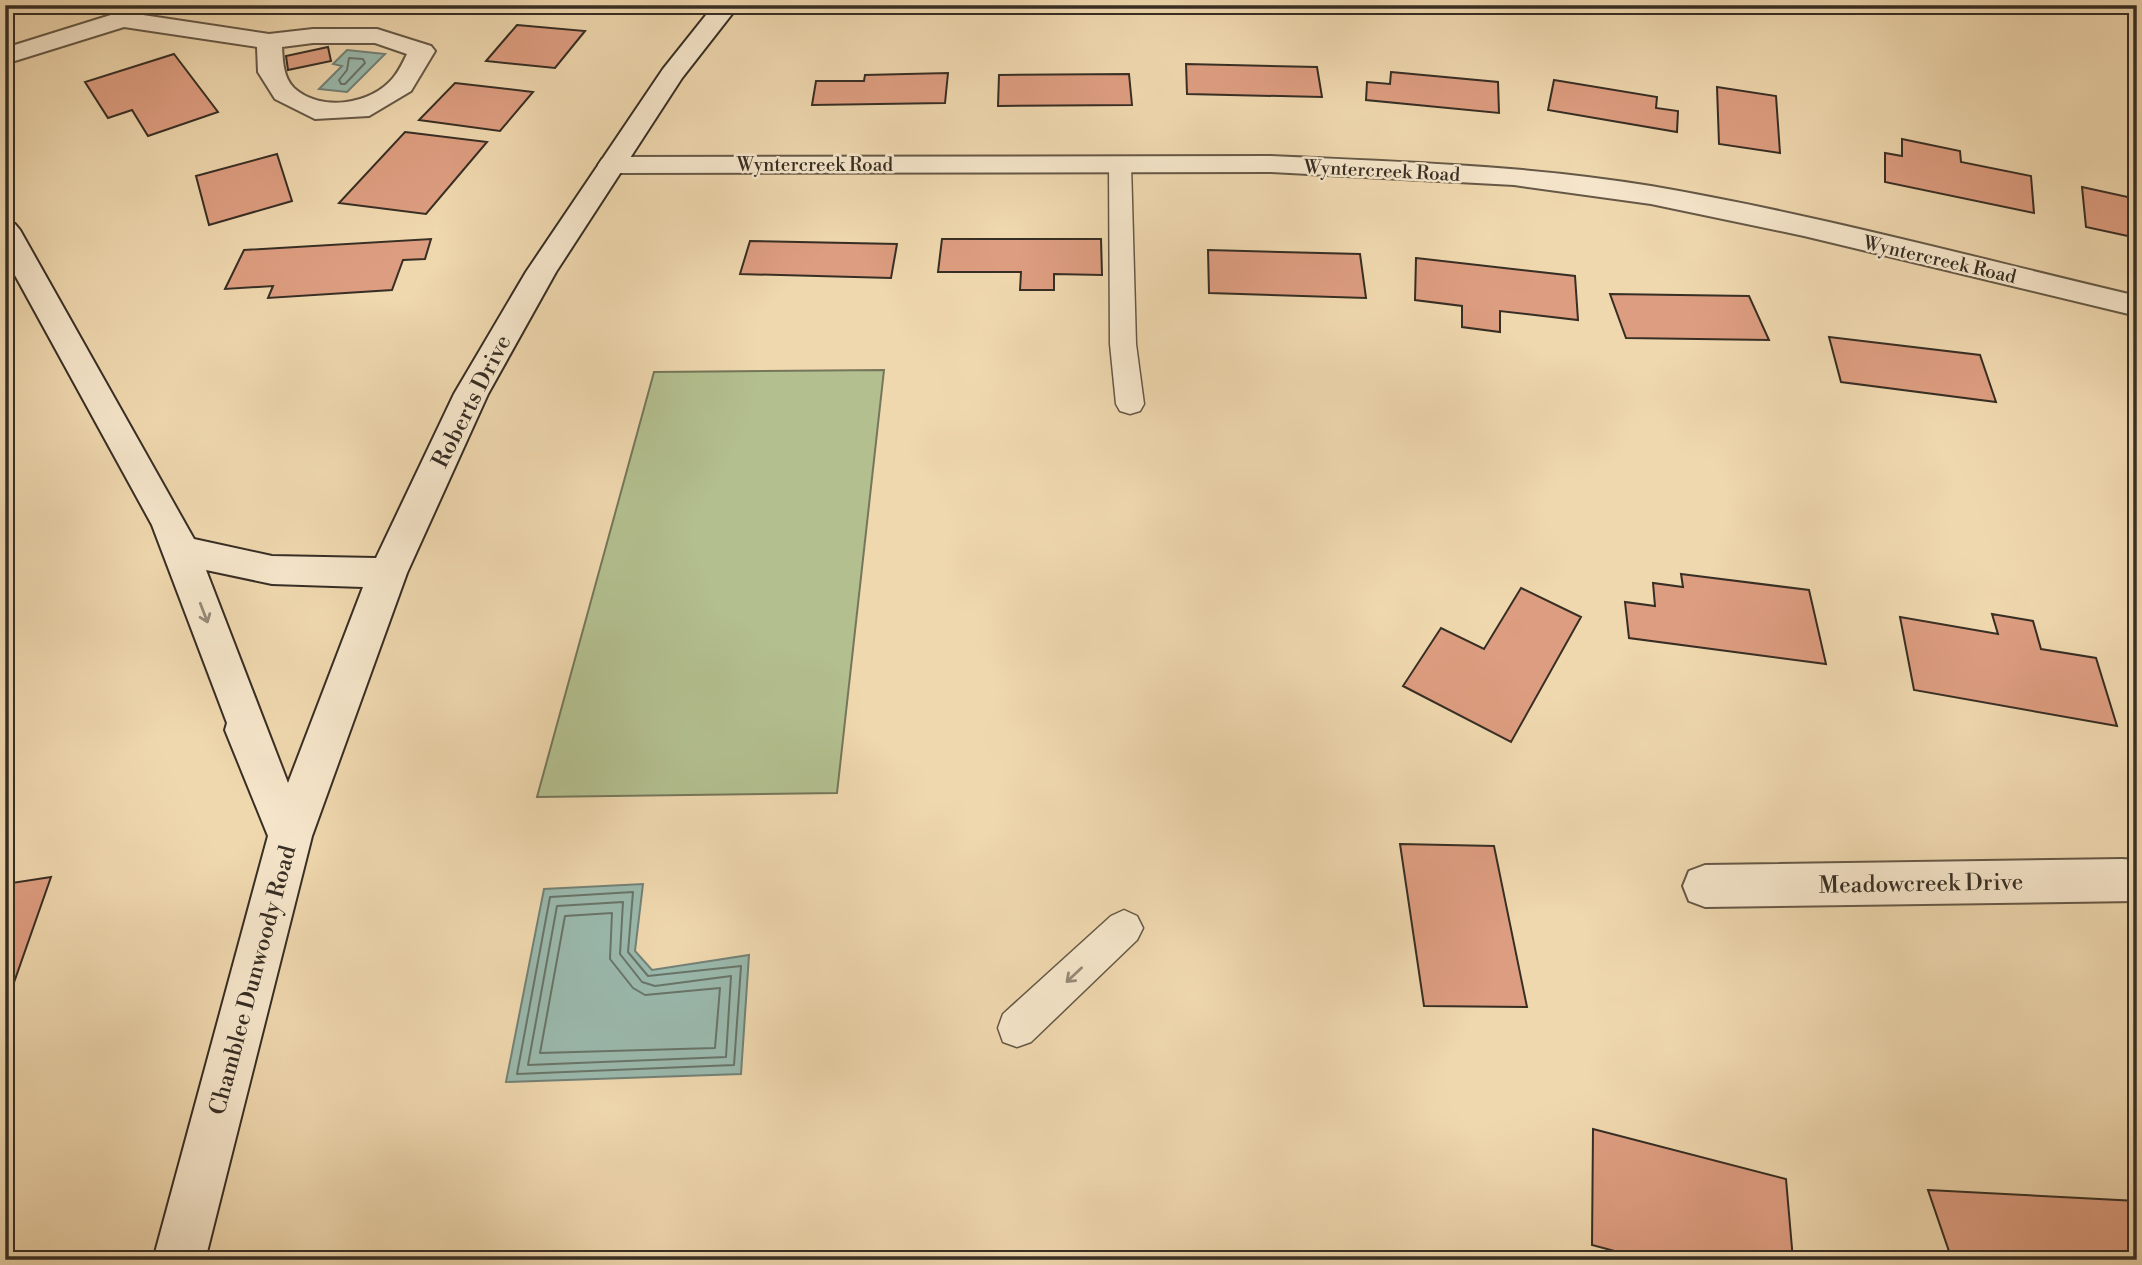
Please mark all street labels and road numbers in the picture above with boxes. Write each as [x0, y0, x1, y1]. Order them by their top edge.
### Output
street label: Wyntercreek Road [736, 153, 893, 177]
street label: Wyntercreek Road [1302, 155, 1461, 187]
street label: Wyntercreek Road [1860, 230, 2019, 289]
street label: Roberts Drive [426, 330, 517, 473]
street label: Chamblee Dunwoody Road [203, 842, 302, 1118]
street label: Meadowcreek Drive [1818, 868, 2024, 900]

